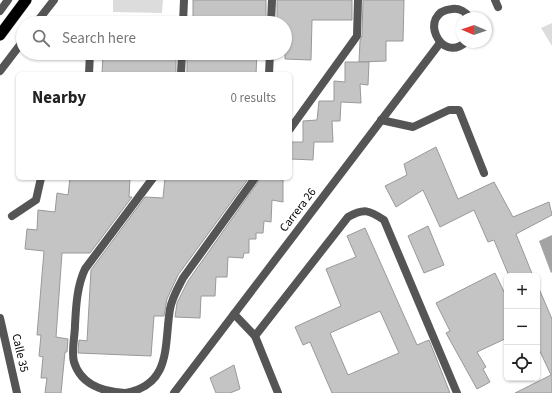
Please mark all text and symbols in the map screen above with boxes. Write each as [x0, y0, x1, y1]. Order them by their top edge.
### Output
north arrow [456, 12, 492, 48]
search box [16, 16, 292, 60]
icon: search [30, 27, 52, 49]
text: Search here [62, 28, 136, 49]
text: Nearby [32, 86, 86, 110]
text: 0 results [231, 89, 276, 107]
street label: Carrera 26 [276, 184, 320, 236]
map controls [504, 273, 540, 381]
button: + [504, 273, 540, 309]
button: − [504, 309, 540, 345]
street label: Calle 35 [7, 332, 33, 374]
button: locate [504, 345, 540, 381]

